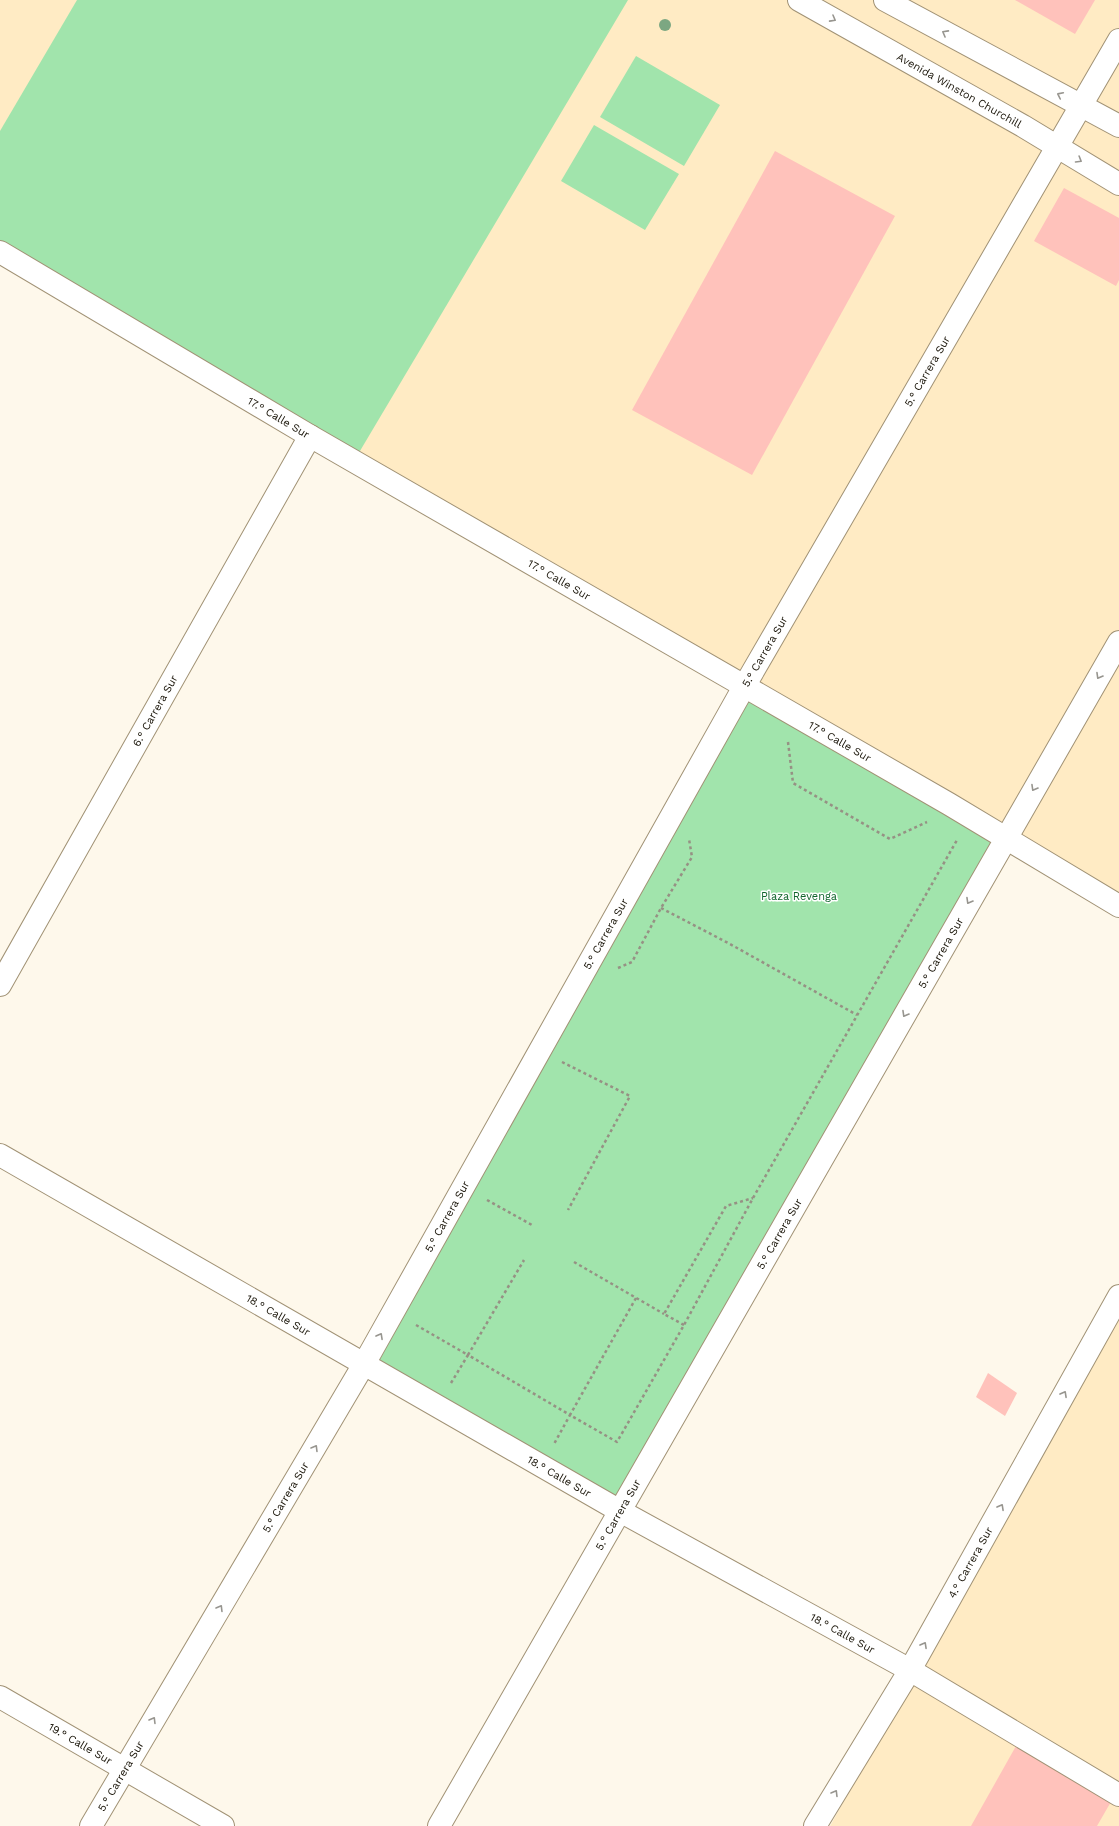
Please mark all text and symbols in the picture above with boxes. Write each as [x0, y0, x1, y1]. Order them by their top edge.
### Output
one-way arrow [828, 15, 836, 22]
one-way arrow [942, 30, 950, 38]
street label: Avenida Winston Churchill [895, 50, 1025, 131]
one-way arrow [1057, 92, 1064, 100]
one-way arrow [1075, 156, 1082, 163]
street label: 5.° Carrera Sur [901, 333, 953, 409]
street label: 17.° Calle Sur [245, 394, 313, 441]
street label: 17.° Calle Sur [526, 556, 593, 603]
street label: 5.° Carrera Sur [739, 613, 790, 689]
street label: 6.° Carrera Sur [130, 672, 180, 749]
one-way arrow [1097, 672, 1104, 679]
street label: 17.° Calle Sur [806, 718, 874, 765]
one-way arrow [1032, 784, 1039, 791]
park label: Plaza Revenga [761, 890, 837, 903]
street label: 5.° Carrera Sur [580, 895, 631, 972]
one-way arrow [967, 897, 974, 904]
street label: 5.° Carrera Sur [915, 915, 966, 990]
one-way arrow [902, 1010, 909, 1017]
street label: 5.° Carrera Sur [422, 1178, 472, 1254]
street label: 5.° Carrera Sur [754, 1196, 805, 1271]
street label: 18.° Calle Sur [244, 1291, 313, 1339]
one-way arrow [376, 1333, 383, 1340]
one-way arrow [1060, 1391, 1067, 1398]
one-way arrow [310, 1445, 317, 1452]
street label: 18.° Calle Sur [525, 1453, 594, 1500]
street label: 5.° Carrera Sur [260, 1459, 311, 1535]
street label: 5.° Carrera Sur [592, 1477, 643, 1552]
one-way arrow [996, 1504, 1003, 1511]
street label: 4.° Carrera Sur [945, 1524, 996, 1600]
one-way arrow [215, 1605, 222, 1612]
street label: 18.° Calle Sur [808, 1610, 878, 1656]
one-way arrow [919, 1642, 927, 1649]
one-way arrow [149, 1717, 156, 1724]
street label: 19.° Calle Sur [46, 1720, 115, 1767]
street label: 5.° Carrera Sur [95, 1738, 147, 1814]
one-way arrow [831, 1790, 838, 1797]

